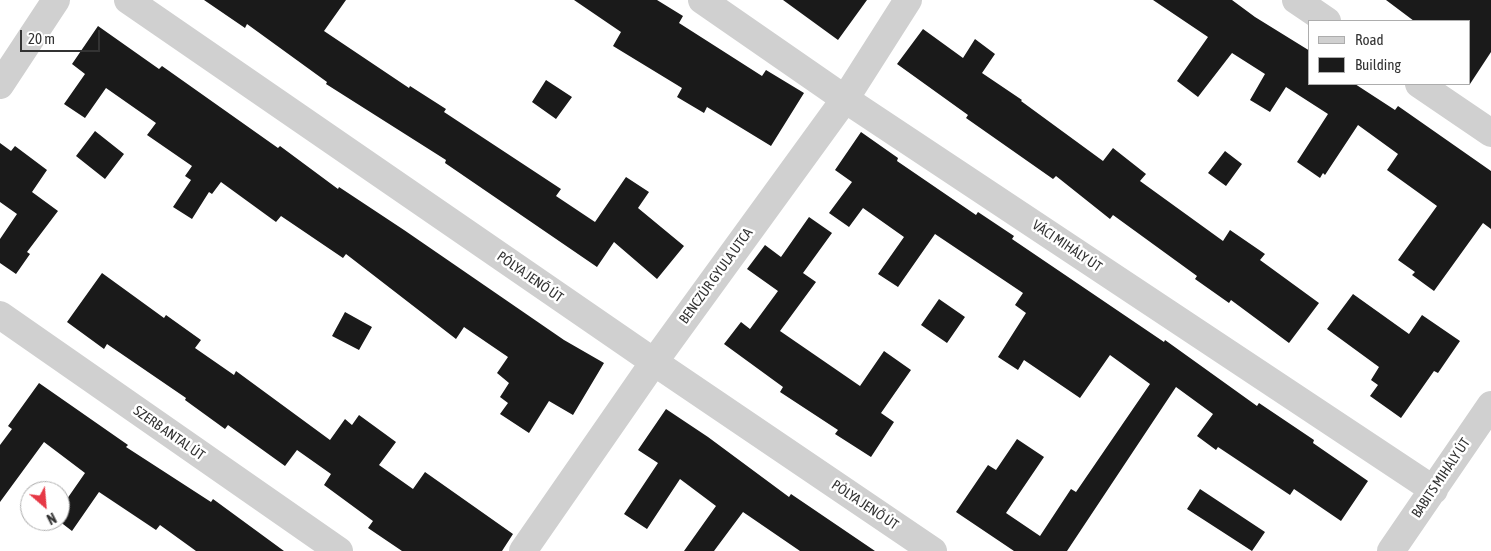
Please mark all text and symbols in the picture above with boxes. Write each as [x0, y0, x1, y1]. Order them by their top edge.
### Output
scale bar [22, 20, 102, 52]
legend [1308, 20, 1471, 85]
text: 20 m [28, 30, 55, 47]
text: Road [1355, 31, 1384, 48]
text: Building [1355, 56, 1401, 73]
street label: VÁCI MIHÁLY ÚT [1029, 217, 1105, 275]
street label: BENCZÚR GYULA UTCA [676, 225, 756, 327]
street label: PÓLYA JENŐ ÚT [494, 248, 566, 306]
street label: SZERB ANTAL ÚT [130, 402, 208, 464]
street label: BABITS MIHÁLY ÚT [1408, 435, 1474, 521]
street label: PÓLYA JENŐ ÚT [828, 477, 902, 533]
north arrow [20, 481, 70, 531]
text: N [44, 509, 59, 527]

